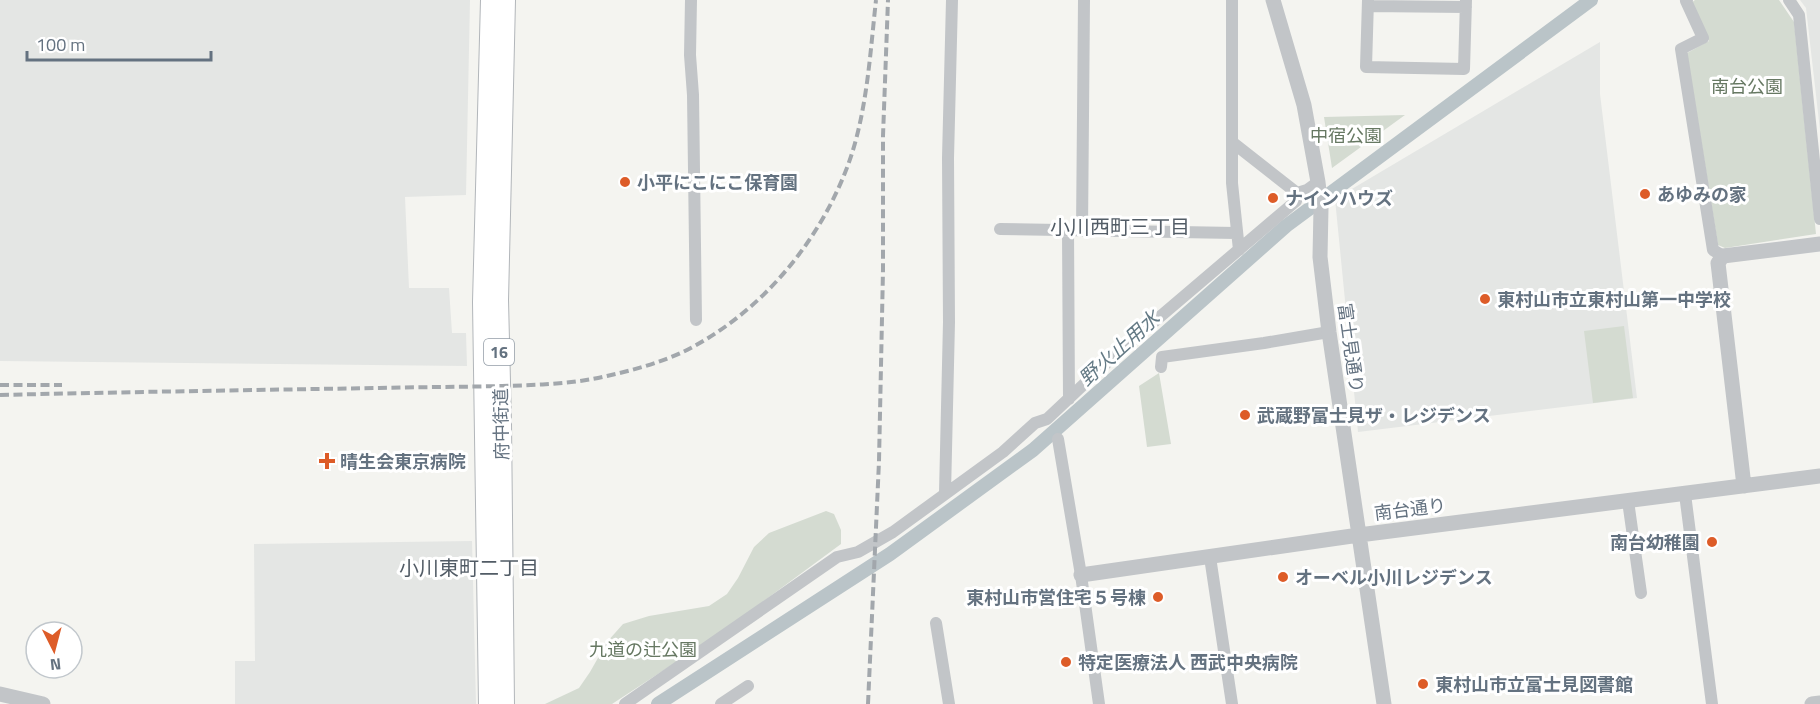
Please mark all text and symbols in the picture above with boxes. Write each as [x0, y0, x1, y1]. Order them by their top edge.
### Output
scale bar [27, 24, 212, 62]
text: 100 m [36, 31, 85, 58]
park label: 南台公園 [1711, 73, 1783, 100]
park label: 中宿公園 [1310, 122, 1382, 149]
place label: 小平にこにこ保育園 [637, 169, 798, 196]
marker: 小平にこにこ保育園 [618, 175, 632, 189]
place label: あゆみの家 [1657, 181, 1747, 208]
place label: ナインハウズ [1285, 185, 1393, 212]
marker: あゆみの家 [1638, 187, 1652, 201]
marker: ナインハウズ [1266, 191, 1280, 205]
district label: 小川西町三丁目 [1050, 211, 1190, 242]
place label: 東村山市立東村山第一中学校 [1497, 286, 1731, 313]
marker: 東村山市立東村山第一中学校 [1478, 292, 1492, 306]
water label: 野火止用水 [1071, 302, 1168, 393]
street label: 富士見通り [1331, 302, 1371, 394]
road number: 16 [484, 339, 514, 365]
street label: 府中街道 [487, 388, 515, 460]
place label: 武蔵野富士見ザ・レジデンス [1257, 402, 1491, 429]
marker: 武蔵野富士見ザ・レジデンス [1238, 408, 1252, 422]
place label: 晴生会東京病院 [340, 448, 466, 475]
marker: 晴生会東京病院 [318, 452, 336, 470]
street label: 南台通り [1373, 491, 1447, 527]
place label: 南台幼稚園 [1610, 529, 1700, 556]
marker: 南台幼稚園 [1705, 535, 1719, 549]
district label: 小川東町二丁目 [399, 552, 539, 583]
place label: オーベル小川レジデンス [1295, 564, 1493, 591]
marker: オーベル小川レジデンス [1276, 570, 1290, 584]
place label: 東村山市営住宅５号棟 [966, 584, 1146, 611]
marker: 東村山市営住宅５号棟 [1151, 590, 1165, 604]
north arrow [24, 620, 84, 680]
park label: 九道の辻公園 [589, 636, 697, 663]
place label: 特定医療法人 西武中央病院 [1078, 649, 1298, 676]
text: N [49, 652, 62, 677]
marker: 特定医療法人 西武中央病院 [1059, 655, 1073, 669]
place label: 東村山市立富士見図書館 [1435, 671, 1633, 698]
marker: 東村山市立富士見図書館 [1416, 677, 1430, 691]

